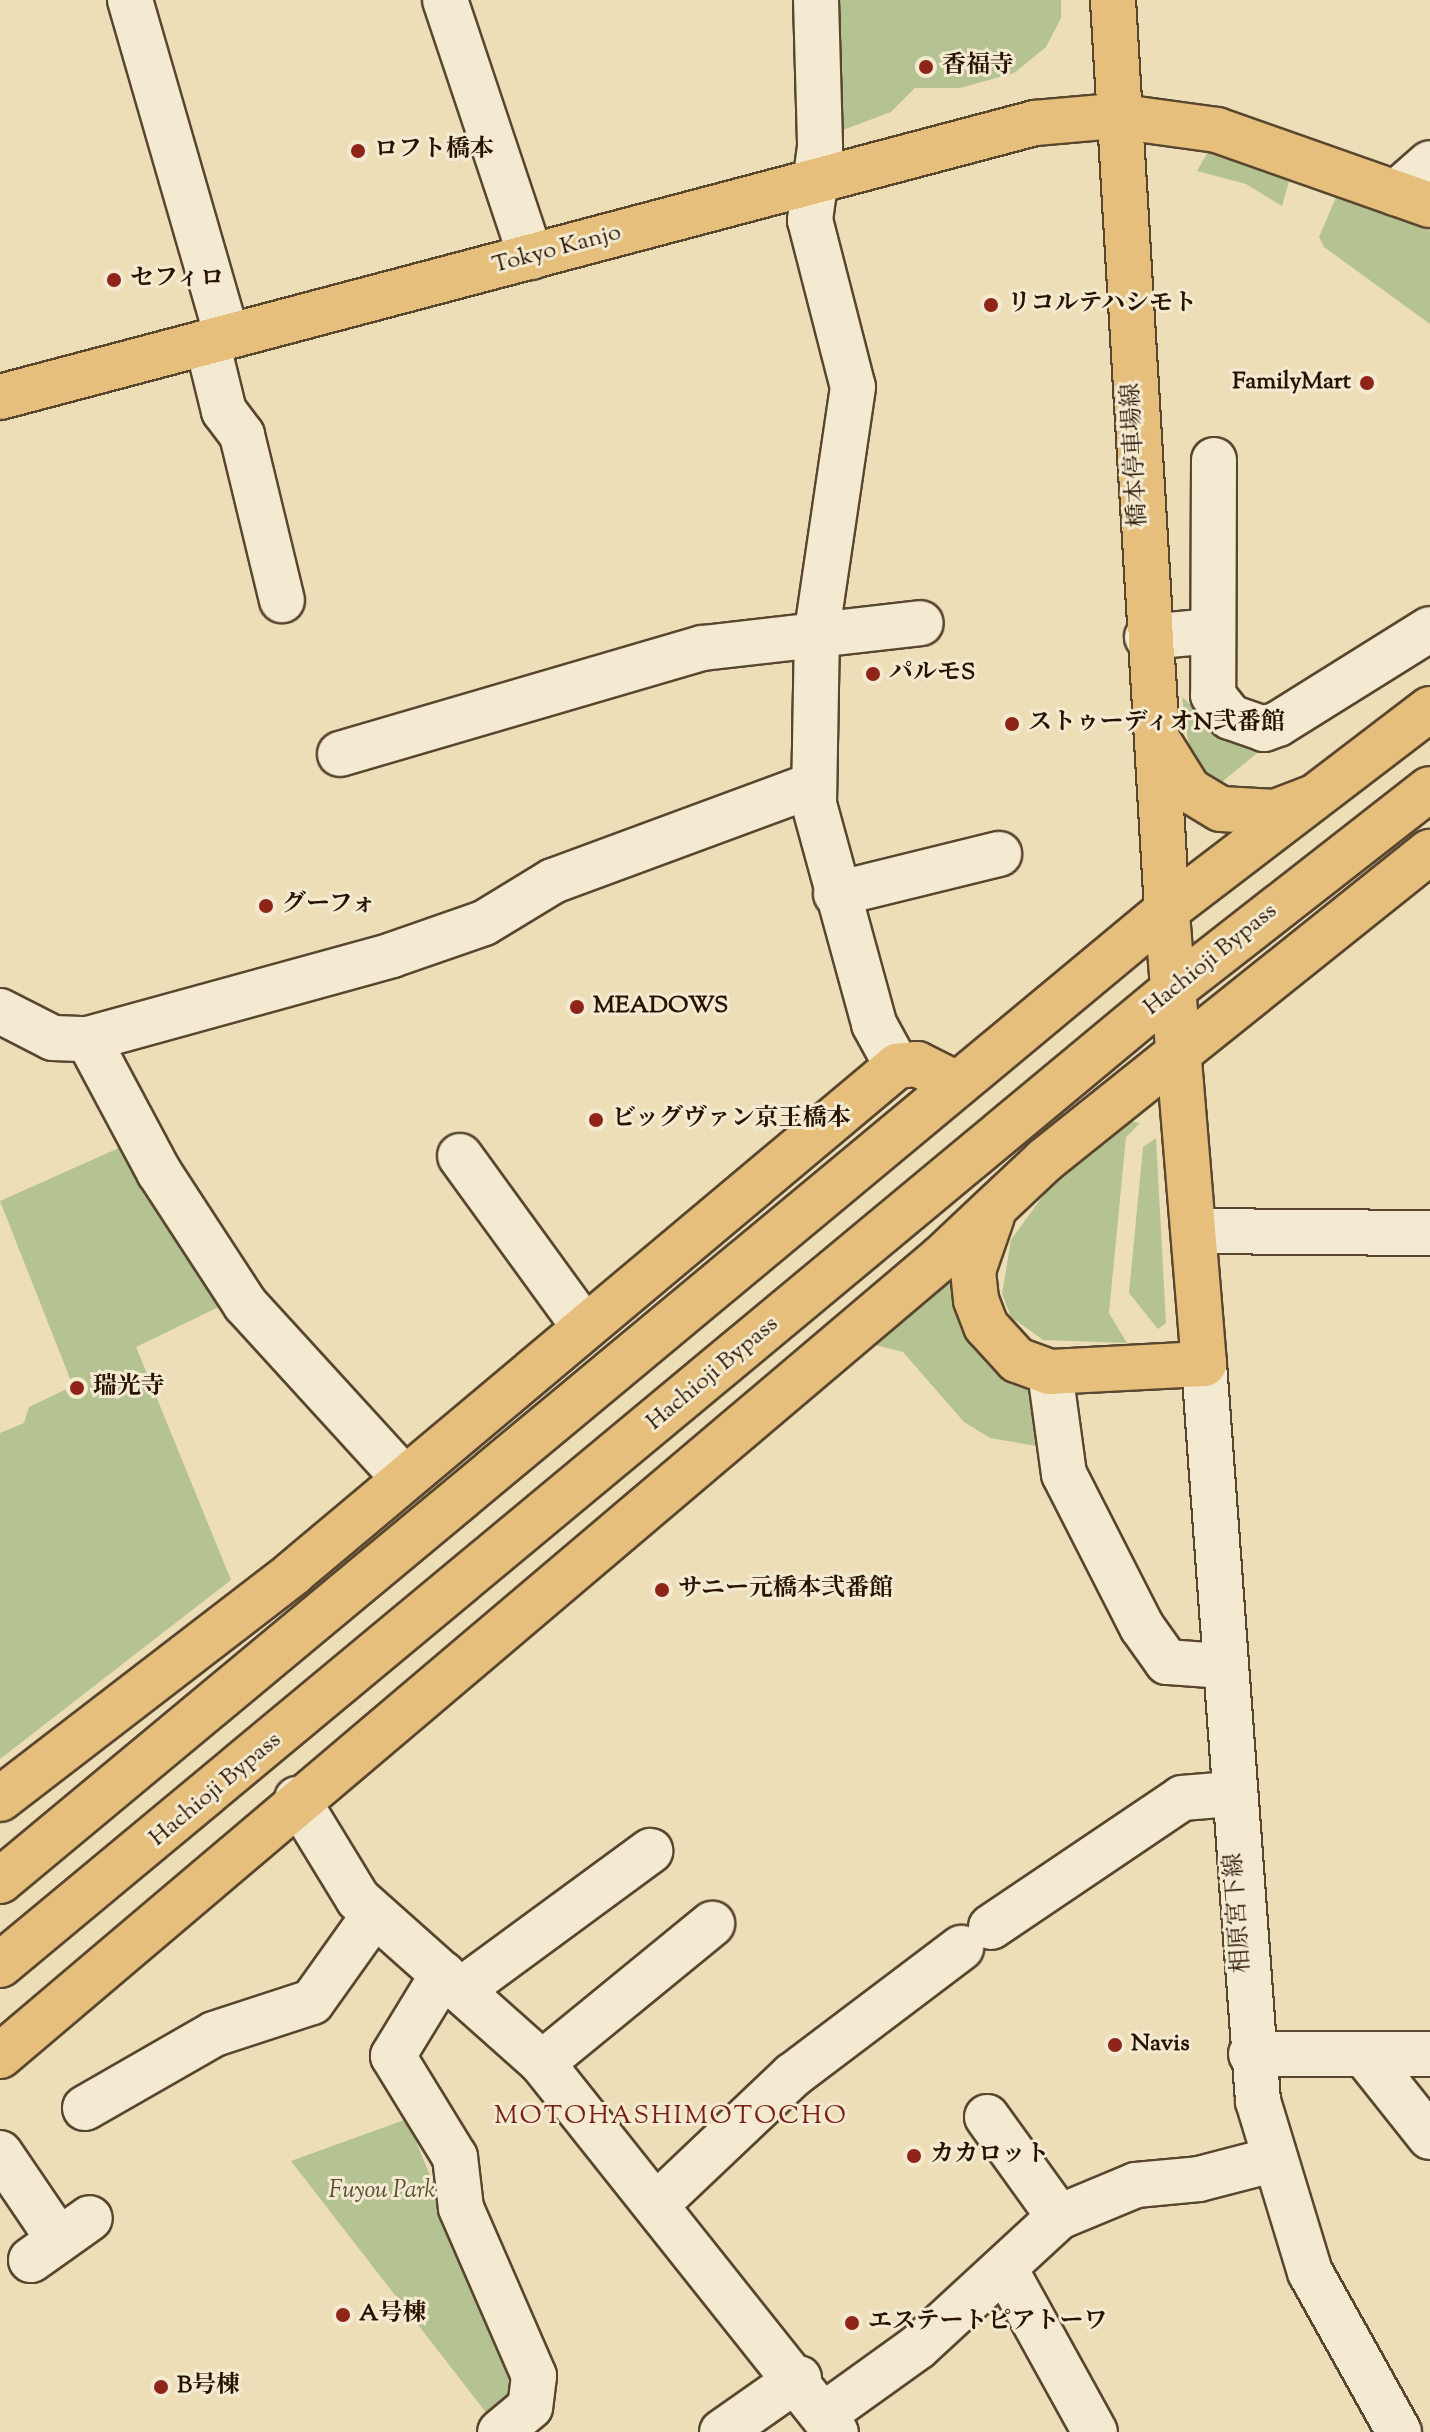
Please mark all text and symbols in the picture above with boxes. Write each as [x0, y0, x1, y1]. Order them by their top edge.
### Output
place label: 香福寺 [942, 53, 1014, 81]
marker: 香福寺 [917, 58, 935, 76]
place label: ロフト橋本 [374, 137, 494, 165]
marker: ロフト橋本 [349, 142, 367, 160]
street label: Tokyo Kanjo [489, 219, 625, 281]
place label: セフィロ [130, 266, 226, 294]
marker: セフィロ [105, 271, 123, 289]
place label: リコルテハシモト [1007, 291, 1199, 319]
marker: リコルテハシモト [982, 296, 1000, 314]
place label: FamilyMart [1232, 369, 1351, 397]
marker: FamilyMart [1358, 374, 1376, 392]
street label: 橋本停車場線 [1118, 382, 1154, 528]
place label: パルモS [889, 660, 975, 688]
marker: パルモS [864, 665, 882, 683]
place label: ストゥーディオN弐番館 [1028, 710, 1287, 738]
marker: ストゥーディオN弐番館 [1003, 715, 1021, 733]
place label: グーフォ [282, 892, 378, 920]
marker: グーフォ [257, 897, 275, 915]
street label: Hachioji Bypass [1139, 897, 1283, 1023]
place label: MEADOWS [593, 993, 728, 1021]
marker: MEADOWS [568, 998, 586, 1016]
place label: ビッグヴァン京王橋本 [612, 1106, 852, 1134]
marker: ビッグヴァン京王橋本 [587, 1111, 605, 1129]
street label: Hachioji Bypass [641, 1311, 785, 1437]
place label: 瑞光寺 [93, 1374, 165, 1402]
marker: 瑞光寺 [68, 1379, 86, 1397]
place label: サニー元橋本弐番館 [678, 1576, 894, 1604]
marker: サニー元橋本弐番館 [653, 1581, 671, 1599]
street label: Hachioji Bypass [144, 1727, 288, 1853]
street label: 相原宮下線 [1220, 1852, 1258, 1974]
place label: Navis [1131, 2031, 1190, 2059]
marker: Navis [1106, 2036, 1124, 2054]
district label: MOTOHASHIMOTOCHO [494, 2101, 848, 2133]
place label: カカロット [930, 2142, 1050, 2170]
marker: カカロット [905, 2147, 923, 2165]
park label: Fuyou Park [329, 2178, 435, 2206]
place label: A号棟 [359, 2301, 426, 2329]
marker: A号棟 [334, 2306, 352, 2324]
place label: エステートピアトーワ [868, 2309, 1108, 2337]
marker: エステートピアトーワ [843, 2314, 861, 2332]
place label: B号棟 [177, 2373, 240, 2401]
marker: B号棟 [152, 2378, 170, 2396]

